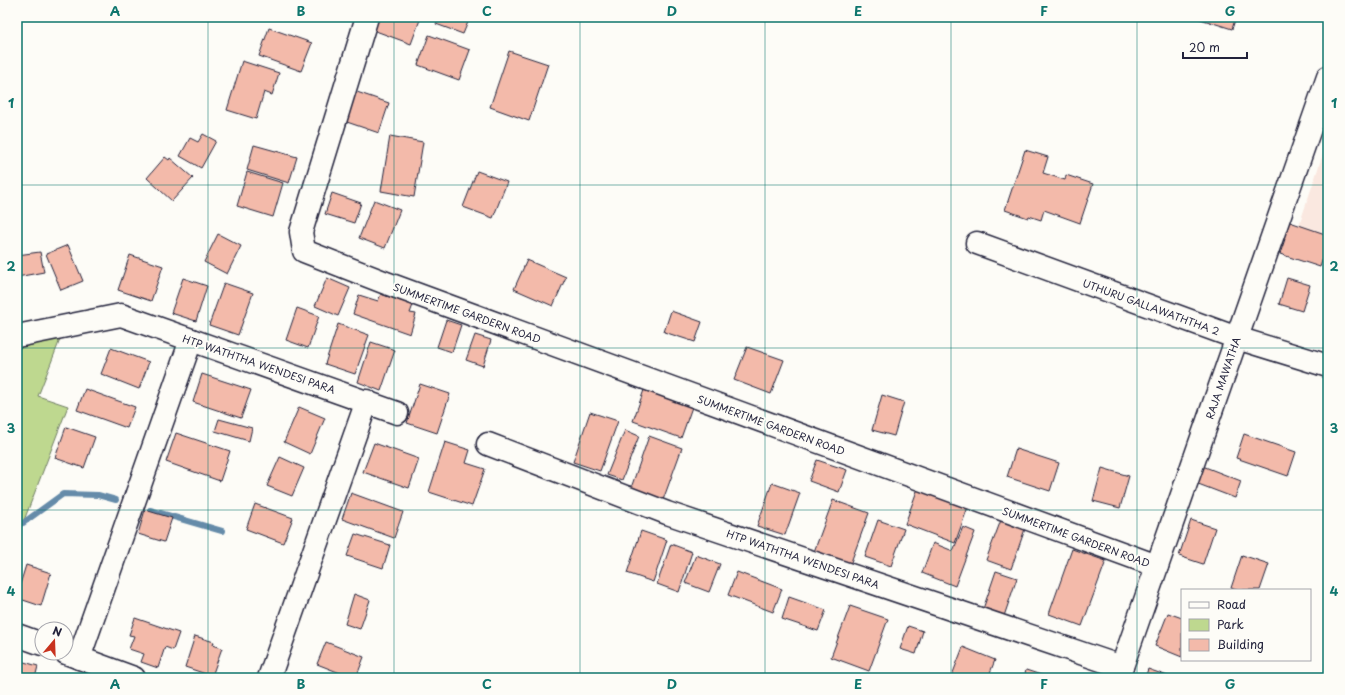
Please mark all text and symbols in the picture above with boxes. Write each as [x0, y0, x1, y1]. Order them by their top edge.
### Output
text: A [110, 1, 120, 20]
text: B [297, 1, 306, 20]
text: C [482, 1, 492, 20]
text: D [667, 1, 677, 20]
text: E [854, 1, 862, 20]
text: F [1040, 1, 1048, 20]
text: G [1225, 1, 1235, 20]
scale bar [1183, 34, 1247, 60]
text: 20 m [1189, 38, 1220, 56]
text: 1 [8, 93, 14, 112]
text: 1 [1331, 93, 1337, 112]
text: 2 [6, 256, 16, 275]
text: 2 [1329, 256, 1339, 275]
street label: UTHURU GALLAWATHTHA 2 [1081, 275, 1222, 338]
street label: SUMMERTIME GARDERN ROAD [391, 279, 543, 346]
street label: HTP WATHTHA WENDESI PARA [181, 330, 338, 397]
street label: RAJA MAWATHA [1201, 334, 1244, 421]
street label: SUMMERTIME GARDERN ROAD [695, 391, 847, 458]
text: 3 [7, 418, 16, 437]
text: 3 [1330, 418, 1339, 437]
street label: SUMMERTIME GARDERN ROAD [1000, 503, 1152, 570]
street label: HTP WATHTHA WENDESI PARA [725, 525, 882, 592]
text: 4 [7, 581, 16, 600]
text: 4 [1330, 581, 1339, 600]
legend [1181, 589, 1311, 661]
text: Road [1217, 595, 1246, 613]
text: Park [1217, 615, 1244, 633]
north arrow [34, 621, 74, 661]
text: N [51, 622, 65, 641]
text: Building [1217, 635, 1264, 653]
text: A [110, 674, 120, 693]
text: B [297, 674, 306, 693]
text: C [482, 674, 492, 693]
text: D [667, 674, 677, 693]
text: E [854, 674, 862, 693]
text: F [1040, 674, 1048, 693]
text: G [1225, 674, 1235, 693]

